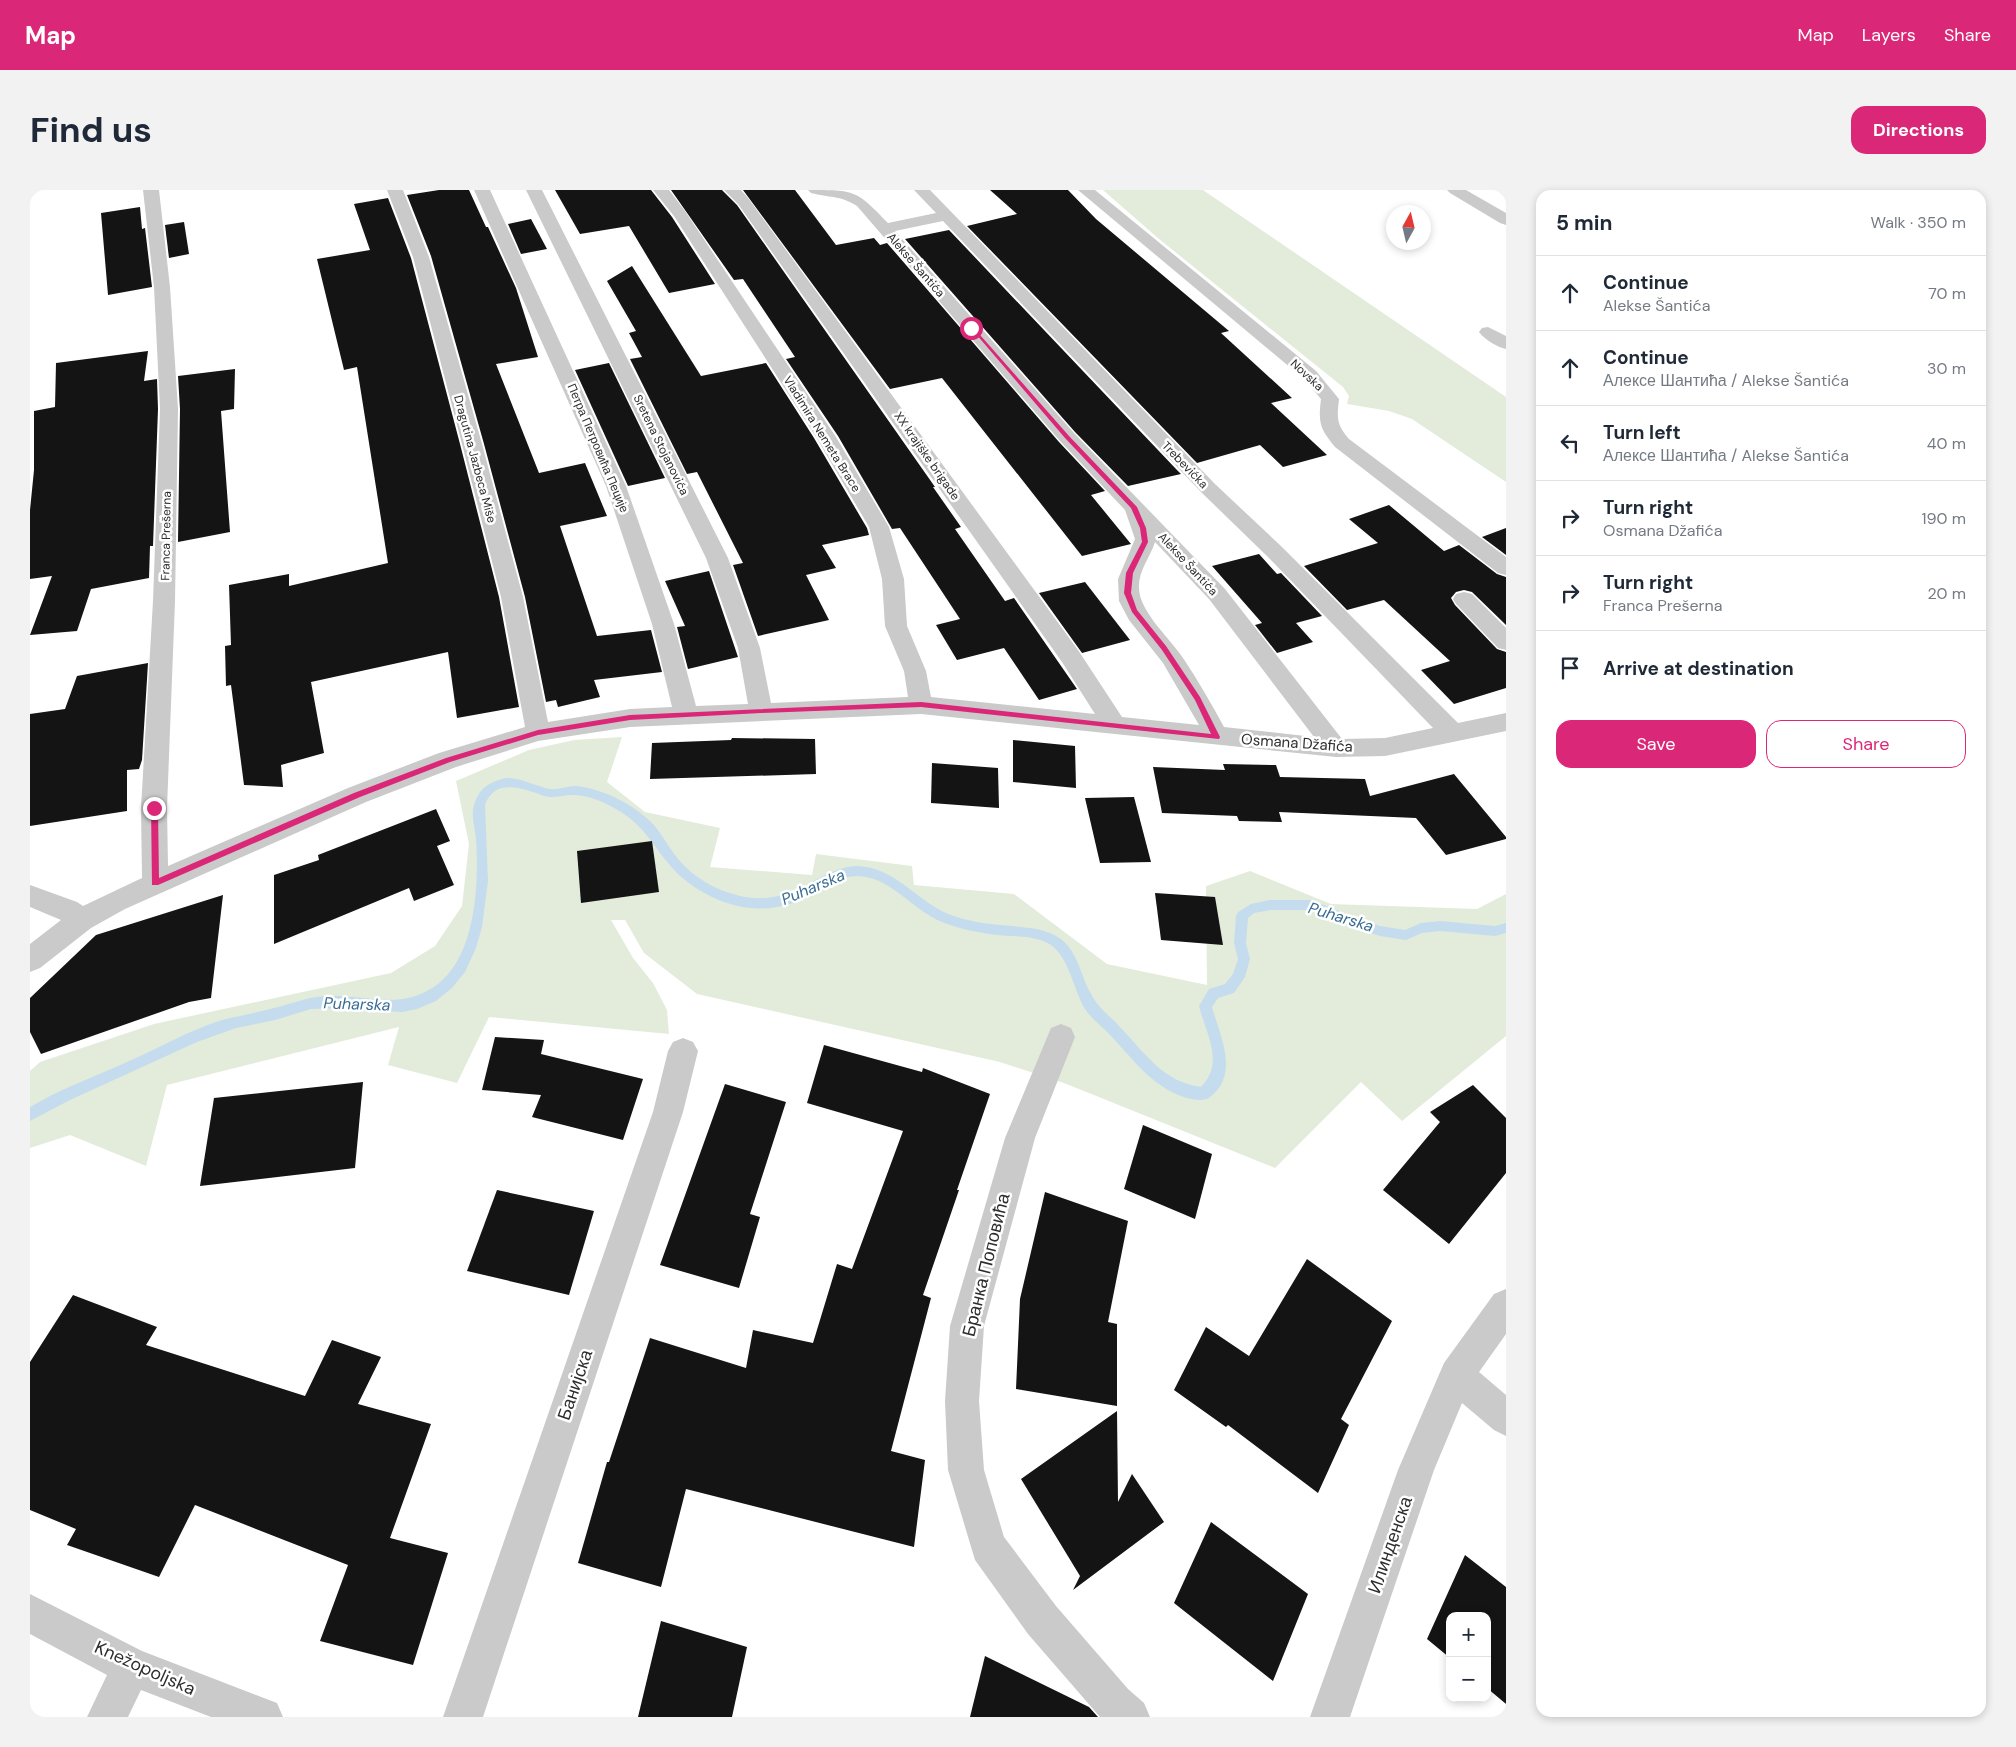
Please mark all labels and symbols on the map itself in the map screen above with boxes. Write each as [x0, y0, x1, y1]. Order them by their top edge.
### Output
north arrow [1386, 205, 1431, 250]
street label: Alekse Šantića [884, 229, 948, 301]
route start [960, 317, 983, 340]
street label: Novska [1287, 356, 1327, 394]
street label: Vladimira Nemeta Brace [780, 373, 864, 495]
street label: Петра Петровића Пеције [564, 381, 633, 515]
street label: Sretena Stojanovića [630, 392, 692, 498]
street label: Dragutina Jazbeca Miše [450, 393, 500, 525]
street label: XX krajiške brigade [890, 409, 964, 504]
street label: Trebevićka [1158, 438, 1212, 492]
street label: Franca Prešerna [157, 491, 175, 581]
street label: Alekse Šantića [1155, 529, 1221, 599]
street label: Osmana Džafića [1240, 729, 1354, 757]
route end [143, 797, 166, 820]
water label: Puharska [778, 864, 848, 910]
water label: Puharska [1306, 897, 1376, 937]
water label: Puharska [323, 992, 391, 1016]
street label: Бранка Поповића [957, 1190, 1016, 1339]
street label: Банијска [552, 1346, 599, 1423]
street label: Илинденска [1362, 1492, 1418, 1597]
street label: Knežopoljska [91, 1635, 199, 1701]

